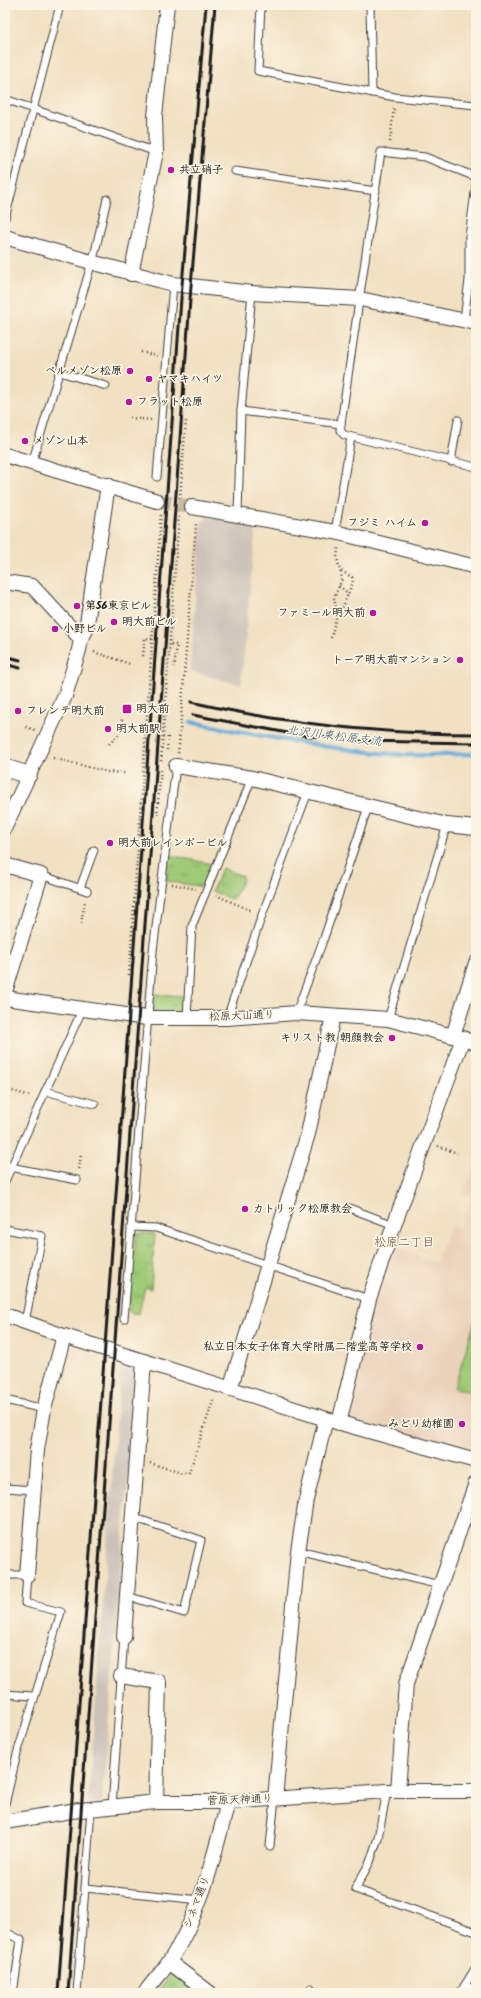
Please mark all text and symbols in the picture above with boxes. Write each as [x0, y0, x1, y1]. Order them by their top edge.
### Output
place label: 共立硝子 [179, 161, 223, 179]
marker: 共立硝子 [166, 165, 176, 175]
place label: ベルメゾン松原 [45, 362, 122, 380]
marker: ベルメゾン松原 [125, 366, 135, 376]
place label: ヤマキハイツ [157, 370, 223, 388]
marker: ヤマキハイツ [144, 374, 154, 384]
place label: フラット松原 [137, 393, 203, 411]
marker: フラット松原 [124, 397, 134, 407]
place label: メゾン山本 [33, 432, 88, 450]
marker: メゾン山本 [20, 436, 30, 446]
place label: フジミ ハイム [347, 514, 417, 532]
marker: フジミ ハイム [420, 518, 430, 528]
place label: 第56東京ビル [85, 597, 151, 615]
marker: 第56東京ビル [72, 601, 82, 611]
place label: ファミール明大前 [277, 604, 365, 622]
marker: ファミール明大前 [368, 608, 378, 618]
place label: 明大前ビル [122, 613, 177, 631]
marker: 明大前ビル [109, 617, 119, 627]
place label: 小野ビル [63, 620, 107, 638]
marker: 小野ビル [50, 624, 60, 634]
place label: トーア明大前マンション [332, 651, 452, 669]
marker: トーア明大前マンション [455, 655, 465, 665]
place label: 明大前 [136, 700, 169, 718]
place label: フレンテ明大前 [26, 702, 104, 720]
marker: 明大前 [121, 703, 133, 715]
marker: フレンテ明大前 [13, 706, 23, 716]
place label: 明大前駅 [116, 720, 161, 738]
water label: 北沢川東松原支流 [285, 721, 384, 751]
marker: 明大前駅 [103, 724, 113, 734]
place label: 明大前レインボービル [118, 834, 228, 852]
marker: 明大前レインボービル [105, 838, 115, 848]
street label: 松原大山通り [209, 1006, 275, 1026]
place label: キリスト教 朝顔教会 [280, 1029, 384, 1047]
marker: キリスト教 朝顔教会 [387, 1033, 397, 1043]
place label: カトリック松原教会 [253, 1200, 352, 1218]
marker: カトリック松原教会 [240, 1204, 250, 1214]
district label: 松原二丁目 [374, 1233, 434, 1252]
place label: 私立日本女子体育大学附属二階堂高等学校 [203, 1338, 412, 1356]
marker: 私立日本女子体育大学附属二階堂高等学校 [415, 1342, 425, 1352]
place label: みどり幼稚園 [388, 1415, 454, 1433]
marker: みどり幼稚園 [457, 1419, 467, 1429]
street label: 菅原天神通り [207, 1790, 273, 1810]
street label: シネマ通り [179, 1873, 215, 1931]

